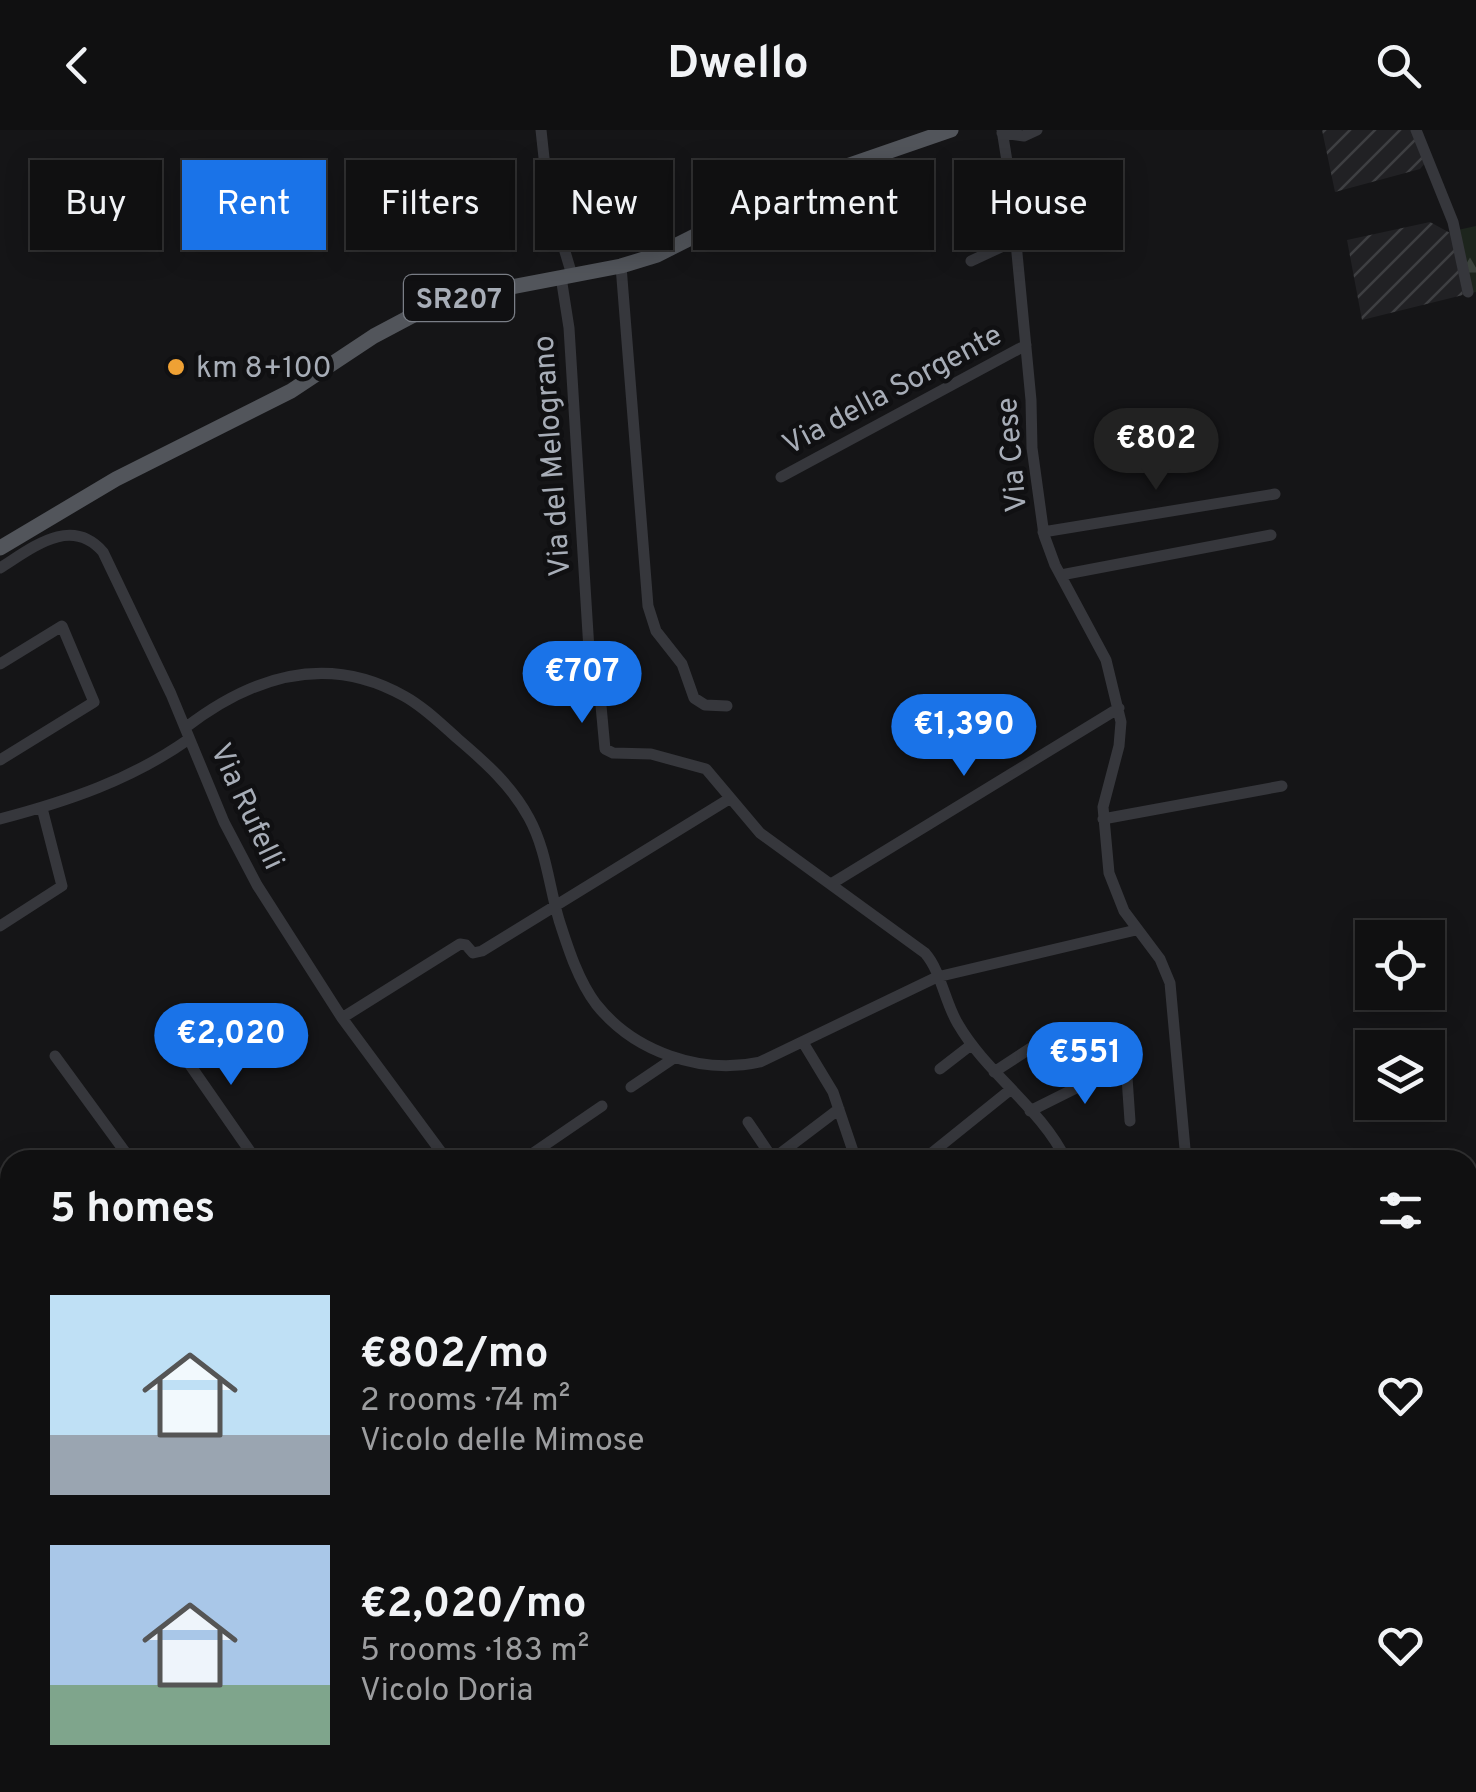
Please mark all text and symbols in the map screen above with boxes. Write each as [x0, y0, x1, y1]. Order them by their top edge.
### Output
text: Dwello [667, 37, 809, 94]
icon: back [50, 38, 105, 93]
icon: search [1371, 38, 1426, 93]
chip: Buy [30, 160, 162, 250]
chip: Rent [182, 160, 326, 250]
chip: Filters [346, 160, 515, 250]
chip: New [535, 160, 673, 250]
chip: Apartment [693, 160, 934, 250]
chip: House [954, 160, 1123, 250]
road number: SR207 [404, 275, 514, 321]
street label: Via della Sorgente [777, 318, 1009, 465]
street label: Via del Melograno [527, 334, 580, 578]
place label: km 8+100 [196, 351, 332, 388]
marker: km 8+100 [165, 356, 187, 378]
street label: Via Cese [990, 396, 1037, 514]
pin: €802 [1097, 408, 1215, 493]
text: €802 [1116, 420, 1196, 460]
pin: €707 [523, 641, 641, 726]
text: €707 [545, 653, 619, 693]
pin: €1,390 [883, 694, 1045, 779]
text: €1,390 [913, 706, 1015, 746]
street label: Via Rufelli [200, 738, 291, 876]
map controls [1355, 920, 1445, 1120]
button: locate [1355, 920, 1445, 1010]
pin: €2,020 [150, 1003, 312, 1088]
text: €2,020 [176, 1015, 286, 1055]
pin: €551 [1026, 1022, 1144, 1107]
button: layers [1355, 1030, 1445, 1120]
text: €551 [1049, 1034, 1121, 1074]
icon: filters [1373, 1183, 1428, 1238]
text: 5 homes [50, 1184, 215, 1237]
text: €802/mo [360, 1329, 549, 1382]
icon: home [130, 1335, 250, 1455]
icon: heart [1373, 1368, 1428, 1423]
text: 2 rooms · 74 m² [360, 1382, 570, 1422]
text: Vicolo delle Mimose [360, 1422, 644, 1462]
text: €2,020/mo [360, 1579, 587, 1632]
icon: home [130, 1585, 250, 1705]
icon: heart [1373, 1618, 1428, 1673]
text: 5 rooms · 183 m² [360, 1632, 589, 1672]
text: Vicolo Doria [360, 1672, 533, 1712]

